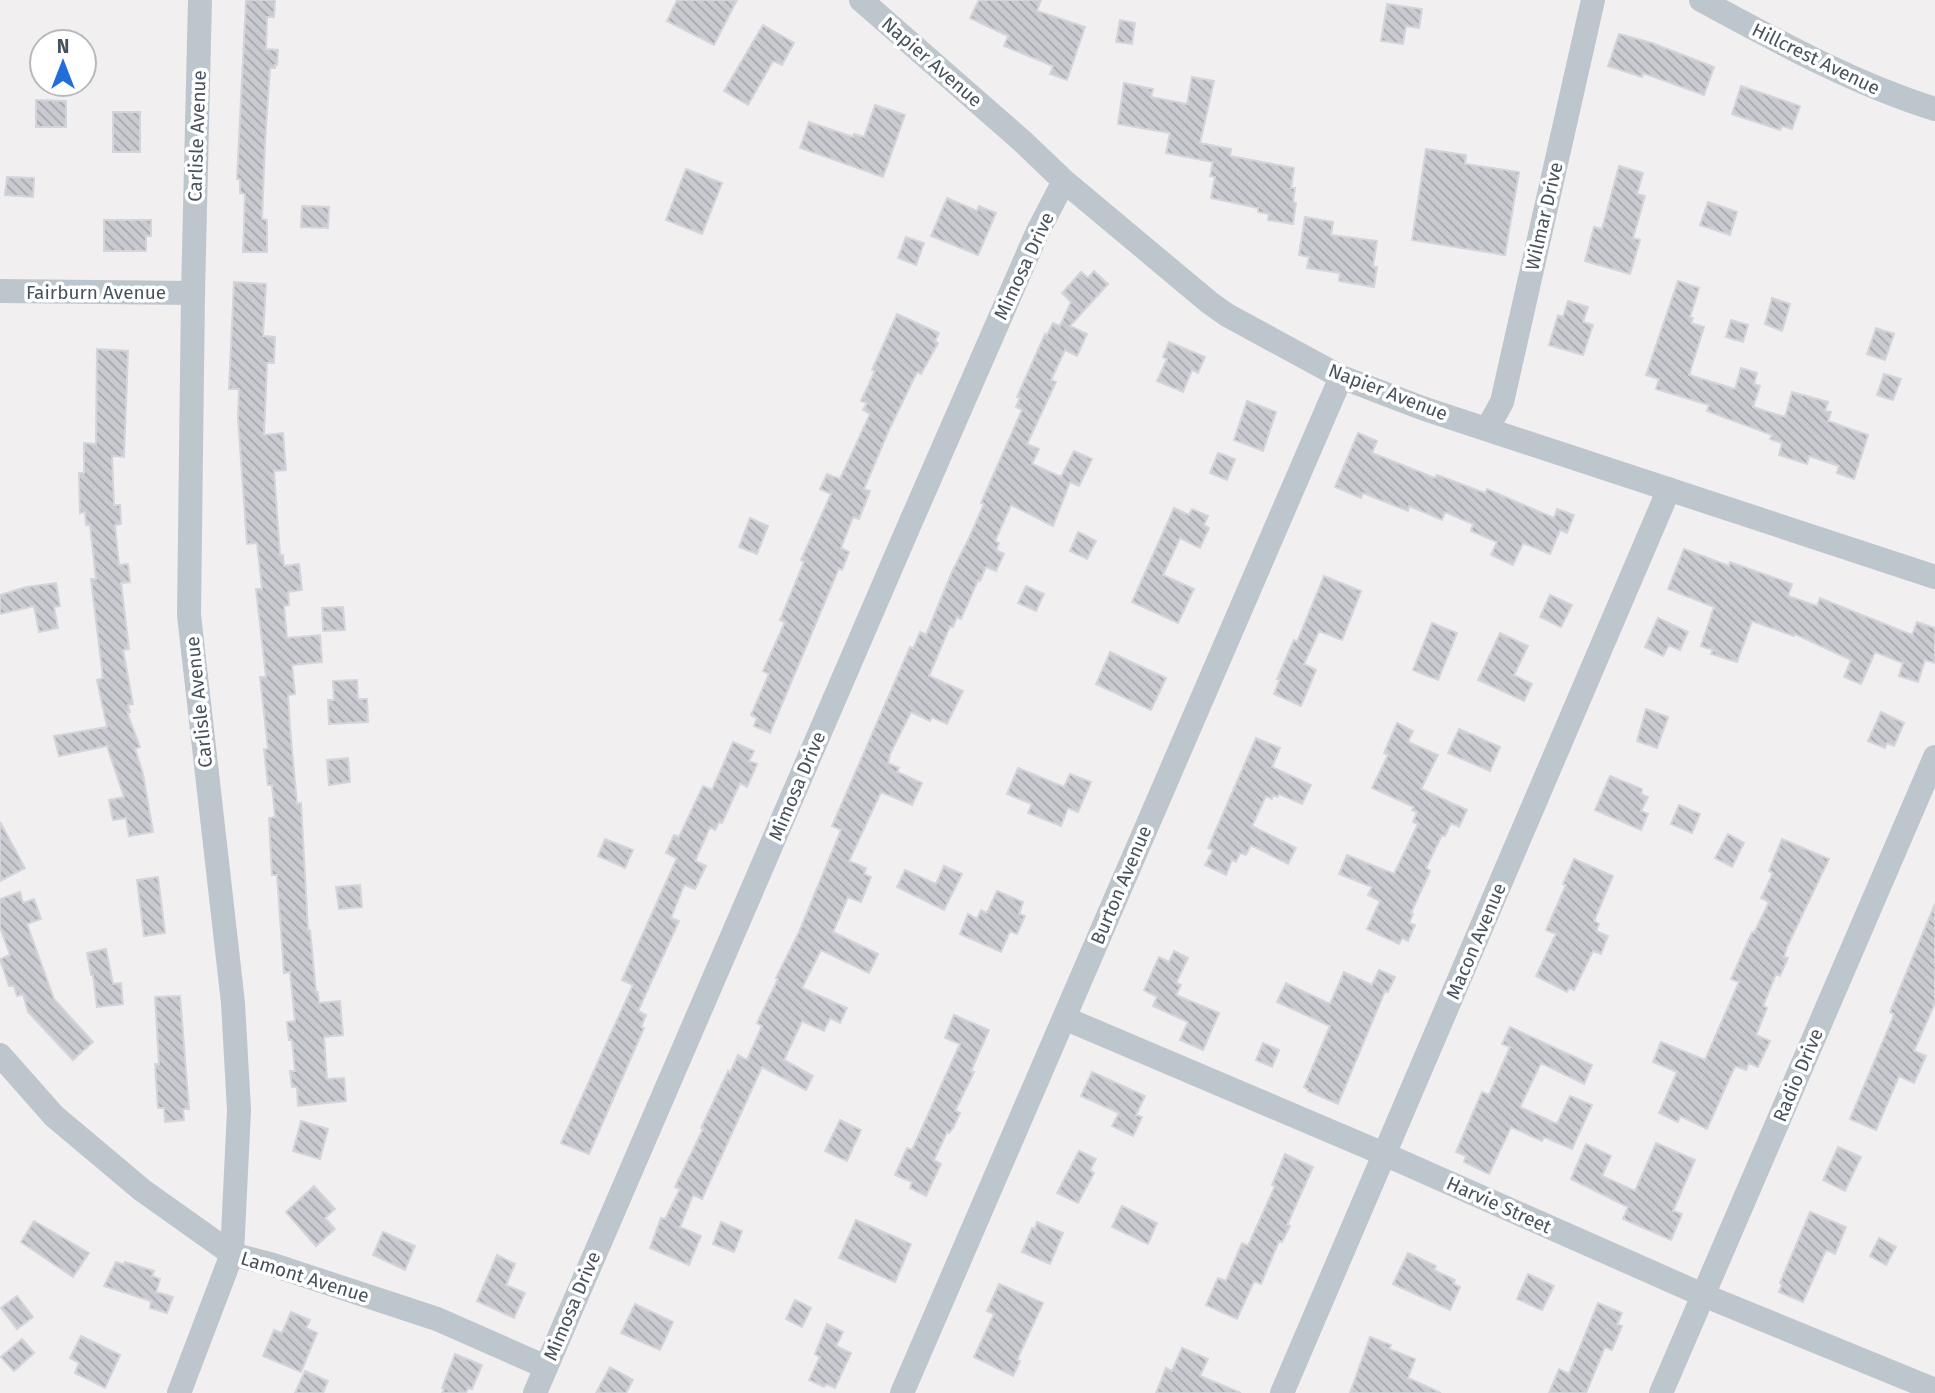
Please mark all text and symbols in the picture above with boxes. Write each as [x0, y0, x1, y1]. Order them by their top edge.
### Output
street label: Napier Avenue [877, 12, 987, 112]
street label: Hillcrest Avenue [1748, 18, 1884, 100]
north arrow [28, 28, 98, 98]
text: N [57, 35, 69, 58]
street label: Carlisle Avenue [183, 70, 211, 202]
street label: Wilmar Drive [1520, 160, 1568, 272]
street label: Mimosa Drive [989, 209, 1059, 323]
street label: Fairburn Avenue [26, 281, 166, 304]
street label: Napier Avenue [1325, 359, 1451, 425]
street label: Carlisle Avenue [181, 635, 217, 769]
street label: Mimosa Drive [764, 728, 830, 844]
street label: Burton Avenue [1086, 822, 1156, 948]
street label: Macon Avenue [1441, 879, 1511, 1003]
street label: Radio Drive [1768, 1025, 1828, 1125]
street label: Harvie Street [1443, 1172, 1555, 1238]
street label: Lamont Avenue [238, 1247, 372, 1307]
street label: Mimosa Drive [539, 1248, 605, 1364]

